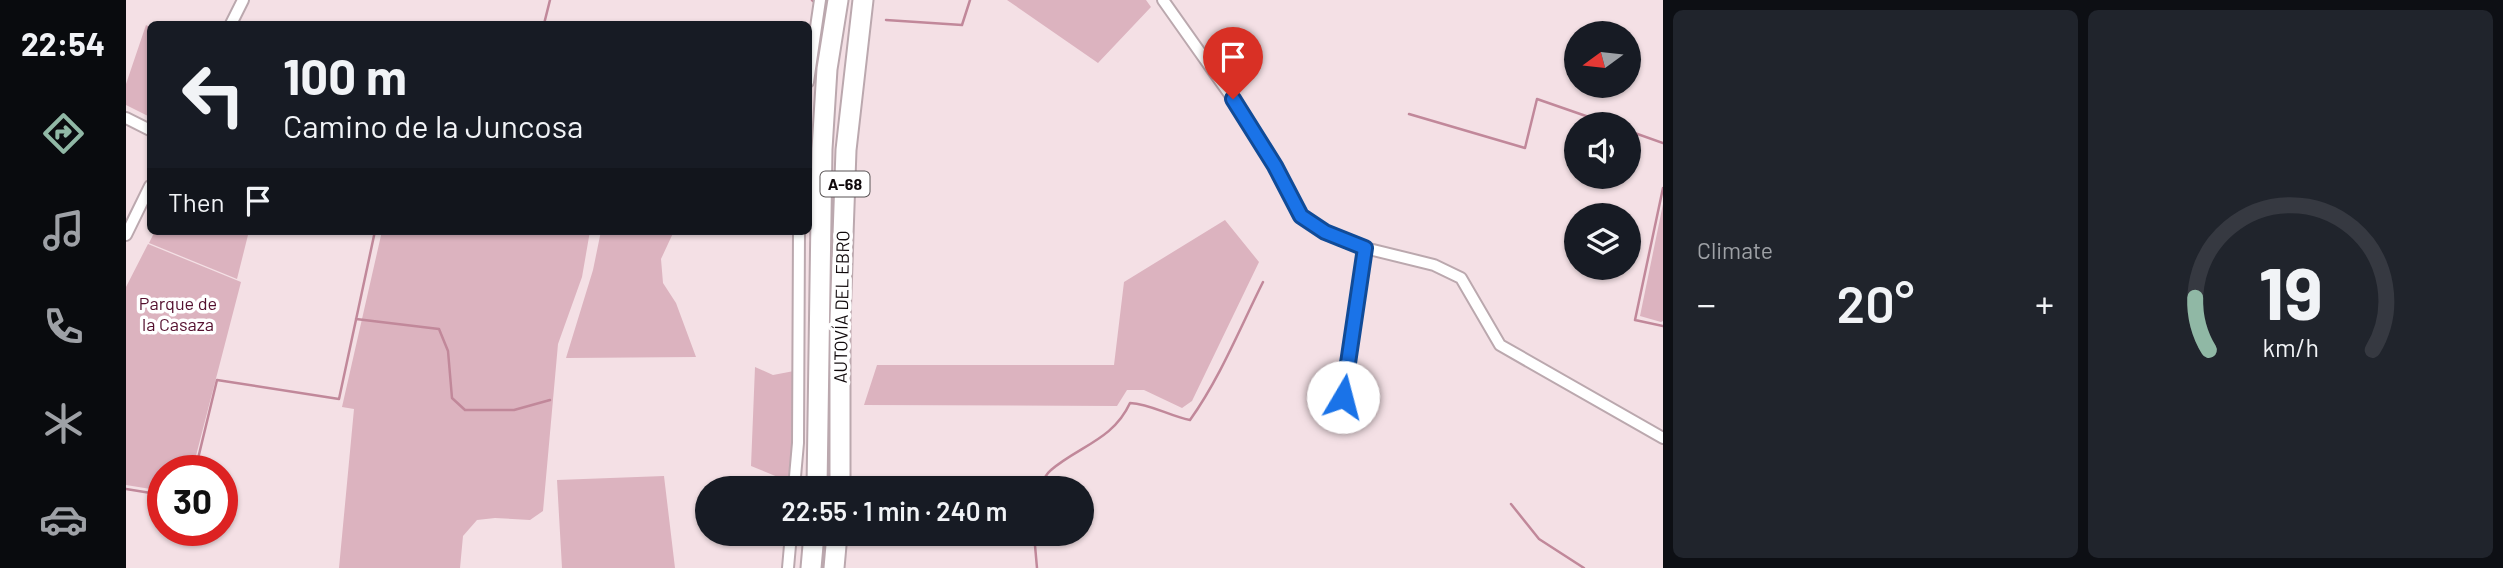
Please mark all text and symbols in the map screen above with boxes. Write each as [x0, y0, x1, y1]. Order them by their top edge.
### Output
north arrow [1564, 21, 1642, 98]
map controls [1564, 21, 1641, 280]
text: 22:54 [21, 24, 105, 62]
pin [1203, 27, 1263, 99]
icon: arrive [1214, 38, 1252, 76]
text: 100 m [283, 46, 407, 105]
icon: left [168, 49, 259, 140]
text: Camino de la Juncosa [283, 106, 583, 144]
icon: directions [39, 109, 88, 158]
button: sound [1564, 112, 1641, 189]
road number: A-68 [820, 172, 870, 196]
icon: arrive [239, 182, 277, 220]
text: Then [168, 186, 225, 217]
button: layers [1564, 203, 1641, 280]
icon: music [39, 206, 88, 255]
street label: AUTOVÍA DEL EBRO [829, 230, 853, 384]
text: Climate [1697, 236, 1773, 264]
text: 19 [2258, 247, 2323, 335]
text: 20° [1837, 271, 1914, 333]
text: − [1697, 280, 1716, 326]
text: + [2035, 280, 2054, 326]
park label: Parque de la Casaza [139, 292, 217, 335]
icon: phone [39, 302, 88, 351]
text: km/h [2262, 332, 2319, 362]
position arrow [1306, 360, 1380, 434]
icon: climate [39, 399, 88, 448]
speed limit sign: 30 [147, 455, 238, 546]
icon: car [39, 495, 88, 544]
text: 22:55 · 1 min · 240 m [782, 495, 1007, 526]

